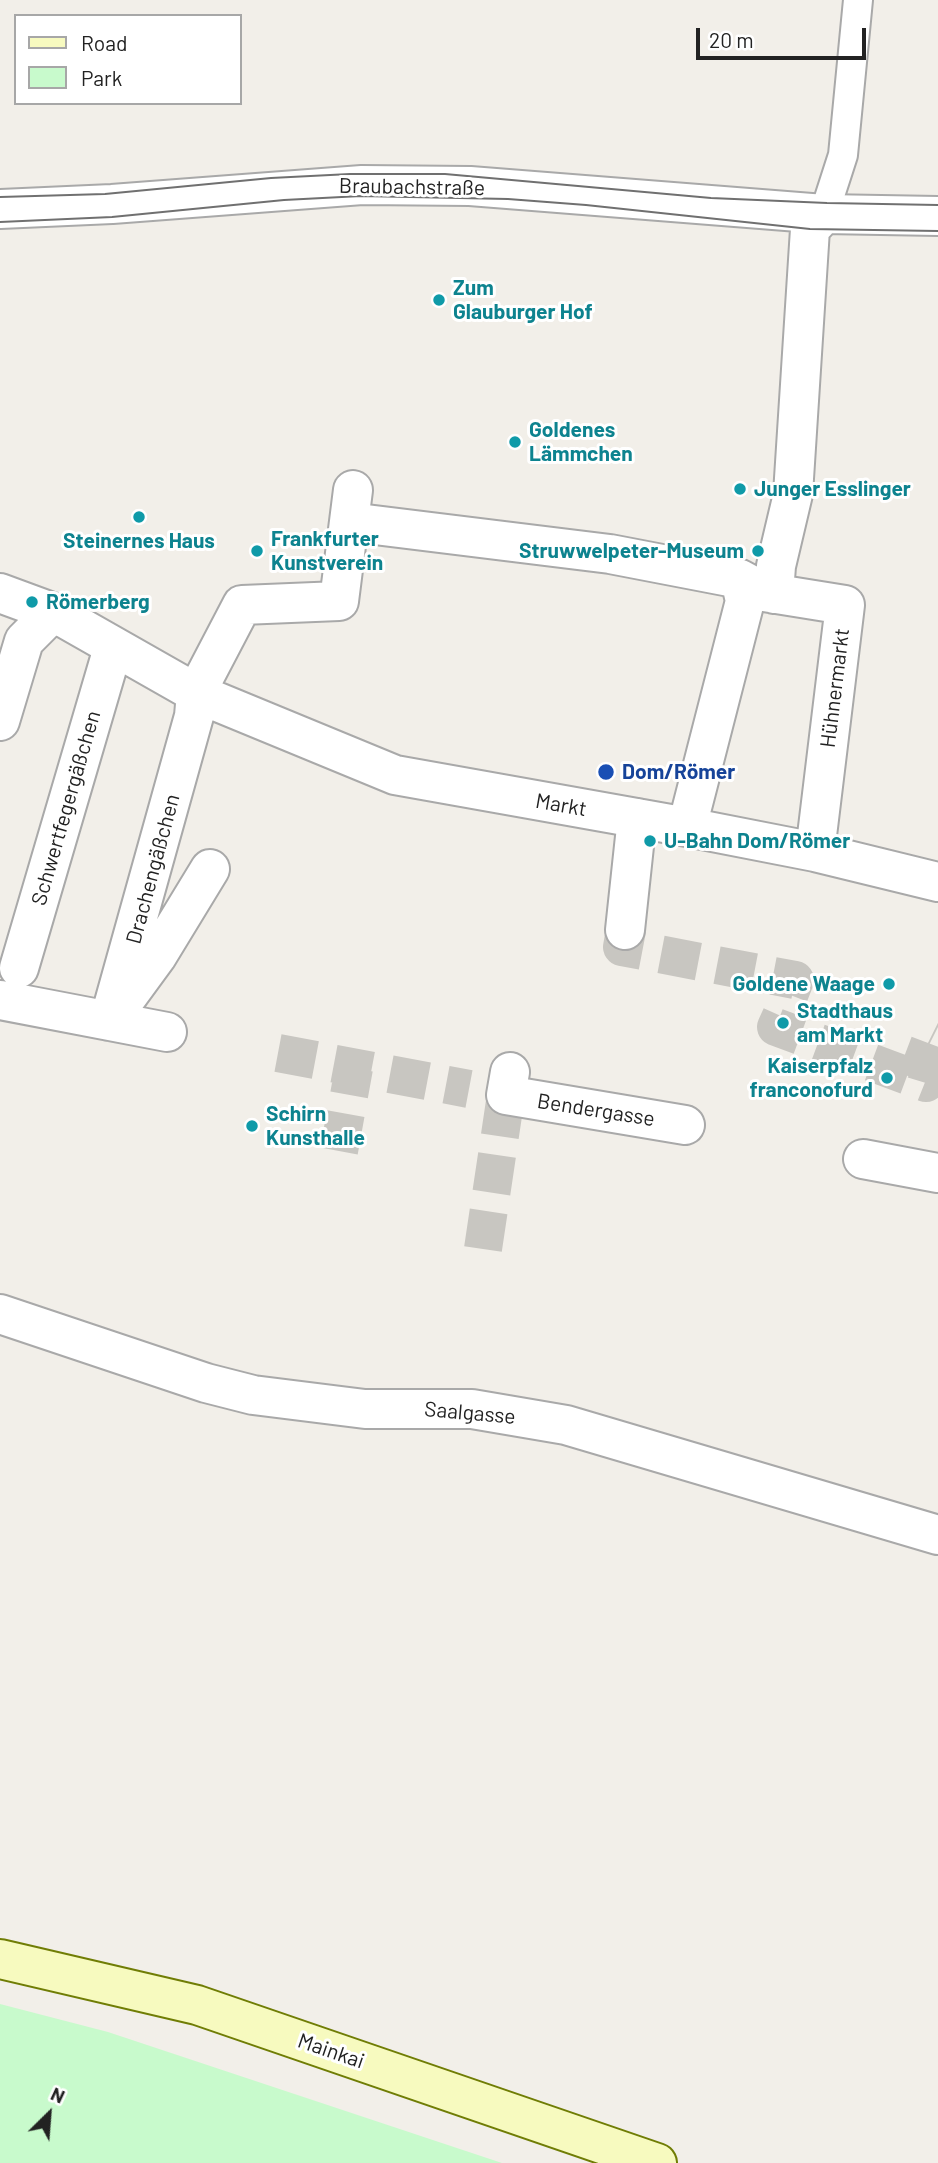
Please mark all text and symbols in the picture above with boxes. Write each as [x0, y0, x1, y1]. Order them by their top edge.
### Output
legend [14, 14, 242, 105]
scale bar [700, 14, 870, 58]
text: 20 m [709, 27, 754, 52]
text: Road [81, 30, 127, 55]
text: Park [81, 65, 122, 90]
street label: Braubachstraße [339, 173, 485, 201]
place label: Zum Glauburger Hof [453, 275, 593, 325]
marker: Zum Glauburger Hof [431, 292, 447, 308]
place label: Goldenes Lämmchen [529, 417, 633, 467]
marker: Goldenes Lämmchen [507, 434, 523, 450]
place label: Junger Esslinger [754, 476, 911, 502]
marker: Junger Esslinger [732, 481, 748, 497]
marker: Steinernes Haus [131, 509, 147, 525]
place label: Frankfurter Kunstverein [271, 526, 383, 576]
place label: Steinernes Haus [63, 528, 215, 554]
place label: Struwwelpeter-Museum [519, 538, 744, 564]
marker: Frankfurter Kunstverein [249, 543, 265, 559]
marker: Struwwelpeter-Museum [750, 543, 766, 559]
place label: Römerberg [46, 589, 150, 615]
marker: Römerberg [24, 594, 40, 610]
street label: Hühnermarkt [815, 627, 855, 749]
street label: Schwertfegergäßchen [26, 708, 106, 908]
place label: Dom/Römer [622, 759, 735, 785]
marker: Dom/Römer [596, 762, 616, 782]
street label: Markt [533, 788, 589, 822]
street label: Drachengäßchen [121, 791, 185, 947]
place label: U-Bahn Dom/Römer [664, 828, 850, 854]
marker: U-Bahn Dom/Römer [642, 833, 658, 849]
place label: Goldene Waage [732, 971, 875, 997]
marker: Goldene Waage [881, 976, 897, 992]
place label: Stadthaus am Markt [797, 998, 893, 1048]
marker: Stadthaus am Markt [775, 1015, 791, 1031]
place label: Kaiserpfalz franconofurd [750, 1053, 873, 1103]
marker: Kaiserpfalz franconofurd [879, 1070, 895, 1086]
street label: Bendergasse [535, 1088, 657, 1132]
place label: Schirn Kunsthalle [266, 1101, 365, 1151]
marker: Schirn Kunsthalle [244, 1118, 260, 1134]
street label: Saalgasse [423, 1396, 517, 1430]
street label: Mainkai [294, 2028, 368, 2074]
north arrow [14, 2079, 84, 2149]
text: N [47, 2081, 69, 2108]

